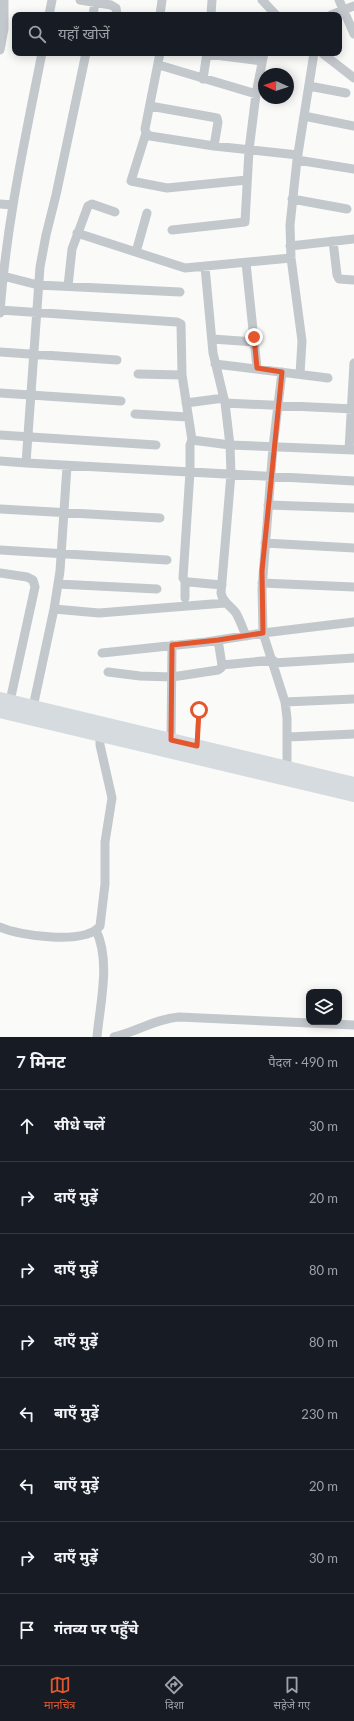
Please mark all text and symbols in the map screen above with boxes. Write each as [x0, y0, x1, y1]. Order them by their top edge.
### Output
search box [12, 12, 342, 56]
icon: search [26, 23, 48, 45]
text: यहाँ खोजें [58, 24, 110, 42]
north arrow [258, 68, 294, 104]
route end [245, 328, 263, 346]
route start [190, 701, 208, 719]
map controls [306, 989, 342, 1025]
button: layers [306, 989, 342, 1025]
text: 7 मिनट [16, 1051, 66, 1072]
text: पैदल · 490 m [268, 1054, 338, 1070]
icon: ahead [16, 1115, 38, 1137]
text: सीधे चलें [54, 1115, 105, 1133]
text: 30 m [309, 1118, 338, 1134]
icon: right [16, 1187, 38, 1209]
text: दाएँ मुड़ें [54, 1187, 98, 1205]
text: 20 m [309, 1190, 338, 1206]
icon: right [16, 1259, 38, 1281]
text: दाएँ मुड़ें [54, 1259, 98, 1277]
text: 80 m [309, 1262, 338, 1278]
icon: right [16, 1331, 38, 1353]
text: दाएँ मुड़ें [54, 1331, 98, 1349]
text: 80 m [309, 1334, 338, 1350]
icon: left [16, 1403, 38, 1425]
text: बाएँ मुड़ें [54, 1403, 99, 1421]
text: 230 m [301, 1406, 338, 1422]
icon: left [16, 1475, 38, 1497]
text: बाएँ मुड़ें [54, 1475, 99, 1493]
text: 20 m [309, 1478, 338, 1494]
icon: right [16, 1547, 38, 1569]
text: दाएँ मुड़ें [54, 1547, 98, 1565]
text: 30 m [309, 1550, 338, 1566]
icon: arrive [16, 1619, 38, 1641]
text: गंतव्य पर पहुँचे [54, 1619, 138, 1637]
tab: मानचित्र [44, 1674, 75, 1713]
tab: दिशा [163, 1674, 185, 1713]
tab: सहेजे गए [273, 1674, 310, 1713]

